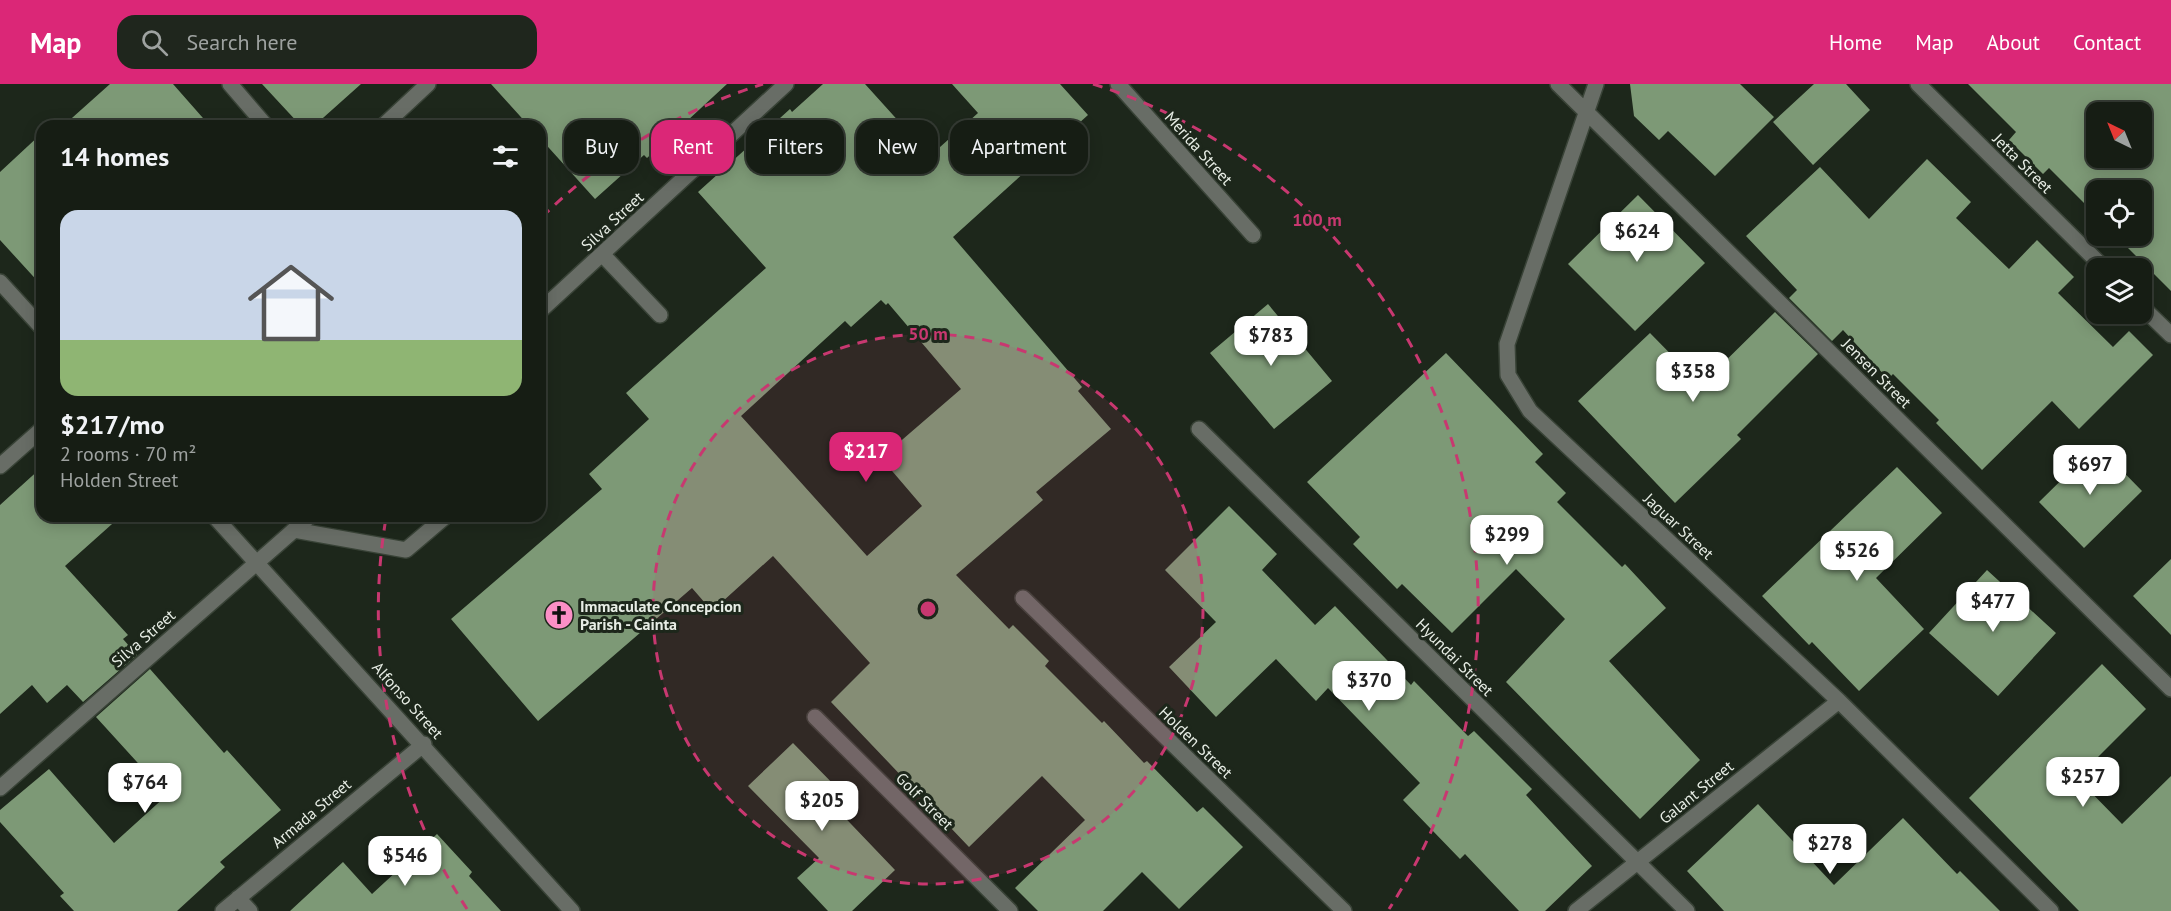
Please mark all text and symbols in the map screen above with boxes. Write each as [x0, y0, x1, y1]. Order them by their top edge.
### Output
search box [117, 15, 537, 69]
text: Map [30, 24, 81, 61]
icon: search [138, 26, 171, 59]
text: Search here [186, 28, 297, 56]
text: Home [1829, 29, 1882, 56]
text: Map [1915, 29, 1954, 56]
text: About [1987, 29, 2040, 56]
text: Contact [2073, 29, 2141, 56]
north arrow [2086, 102, 2152, 168]
map controls [2086, 102, 2152, 324]
street label: Merida Street [1161, 107, 1238, 189]
chip: Buy [564, 120, 639, 174]
chip: Rent [651, 120, 734, 174]
chip: Filters [746, 120, 844, 174]
chip: New [856, 120, 938, 174]
chip: Apartment [950, 120, 1088, 174]
street label: Jetta Street [1988, 128, 2058, 198]
text: 14 homes [60, 140, 169, 173]
icon: filters [489, 140, 522, 173]
button: locate [2086, 180, 2152, 246]
street label: Silva Street [577, 187, 648, 255]
text: 100 m [1292, 208, 1342, 231]
pin: $624 [1601, 212, 1673, 263]
text: $624 [1614, 218, 1660, 244]
icon: home [237, 249, 345, 357]
button: layers [2086, 258, 2152, 324]
pin: $783 [1235, 316, 1307, 367]
text: 50 m [908, 322, 948, 345]
text: $783 [1248, 322, 1294, 348]
street label: Jensen Street [1837, 333, 1916, 412]
pin: $358 [1657, 352, 1729, 403]
text: $358 [1670, 358, 1716, 384]
text: $217/mo [60, 408, 164, 441]
pin: $217 [830, 432, 902, 483]
text: $217 [843, 438, 889, 464]
text: 2 rooms · 70 m² [60, 441, 196, 467]
pin: $697 [2054, 445, 2126, 496]
text: $697 [2067, 451, 2113, 477]
text: Holden Street [60, 467, 178, 493]
street label: Jaguar Street [1639, 488, 1719, 564]
pin: $299 [1471, 515, 1543, 566]
text: $299 [1484, 521, 1530, 547]
pin: $526 [1821, 531, 1893, 582]
text: $526 [1834, 537, 1880, 563]
pin: $477 [1957, 582, 2029, 633]
text: $477 [1970, 588, 2016, 614]
place label: Immaculate Concepcion Parish - Cainta [580, 596, 742, 634]
church icon: Immaculate Concepcion Parish - Cainta [543, 599, 575, 631]
centre of rings [918, 599, 938, 619]
street label: Silva Street [107, 604, 180, 671]
street label: Hyundai Street [1412, 614, 1498, 700]
street label: Alfonso Street [368, 657, 448, 743]
pin: $370 [1333, 661, 1405, 712]
text: $370 [1346, 667, 1392, 693]
street label: Holden Street [1155, 702, 1237, 782]
street label: Galant Street [1655, 756, 1738, 828]
pin: $257 [2047, 757, 2119, 808]
pin: $764 [109, 763, 181, 814]
text: $257 [2060, 763, 2106, 789]
street label: Golf Street [892, 768, 958, 834]
text: $764 [122, 769, 168, 795]
street label: Armada Street [267, 774, 355, 852]
pin: $205 [786, 781, 858, 832]
text: $205 [799, 787, 845, 813]
pin: $278 [1794, 824, 1866, 875]
text: $278 [1807, 830, 1853, 856]
pin: $546 [369, 836, 441, 887]
text: $546 [382, 842, 428, 868]

